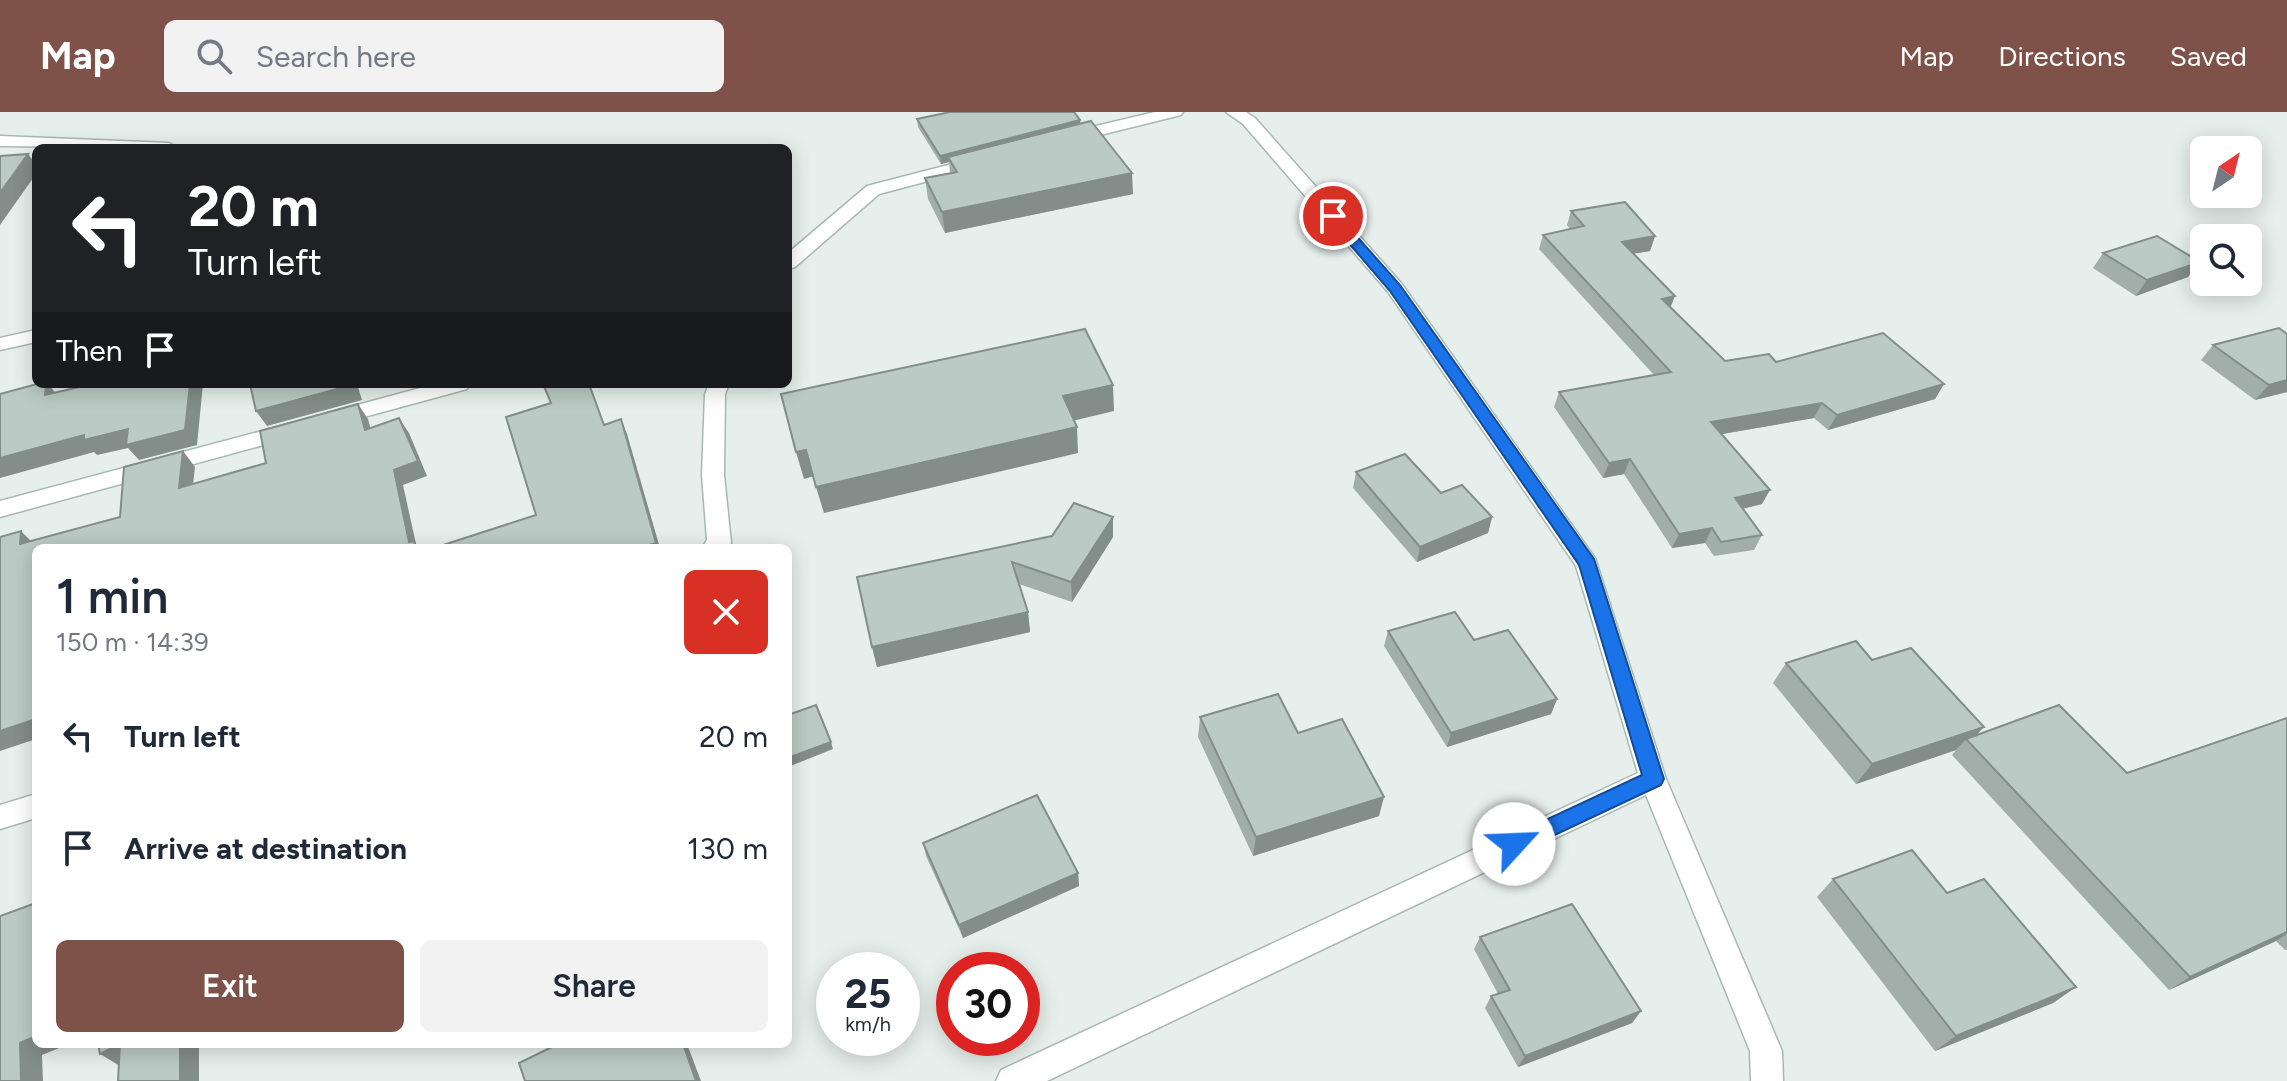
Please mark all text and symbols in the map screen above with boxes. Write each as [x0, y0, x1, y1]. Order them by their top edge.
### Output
search box [164, 20, 724, 92]
text: Map [40, 33, 116, 79]
icon: search [192, 34, 236, 78]
text: Search here [256, 38, 416, 75]
text: Map [1900, 39, 1954, 73]
text: Directions [1998, 39, 2126, 73]
text: Saved [2170, 39, 2247, 73]
north arrow [2190, 136, 2262, 208]
map controls [2190, 136, 2262, 296]
text: 20 m [188, 173, 319, 240]
icon: left [56, 176, 160, 280]
pin [1299, 182, 1367, 250]
icon: arrive [1311, 194, 1355, 238]
button: search [2190, 224, 2262, 296]
text: Turn left [188, 241, 322, 284]
icon: arrive [138, 328, 182, 372]
text: Then [56, 332, 122, 369]
text: 1 min [56, 567, 168, 625]
button: close [684, 570, 768, 654]
text: 150 m · 14:39 [56, 626, 209, 658]
icon: left [56, 714, 100, 758]
text: Turn left [124, 718, 241, 755]
text: 20 m [699, 718, 768, 755]
position arrow [1472, 802, 1556, 886]
icon: arrive [56, 826, 100, 870]
text: Arrive at destination [124, 830, 407, 867]
text: 130 m [687, 830, 768, 867]
button: Exit [56, 940, 404, 1032]
button: Share [420, 940, 768, 1032]
speed limit sign: 30 [936, 952, 1040, 1056]
text: 25 [845, 970, 891, 1018]
text: km/h [845, 1012, 891, 1036]

